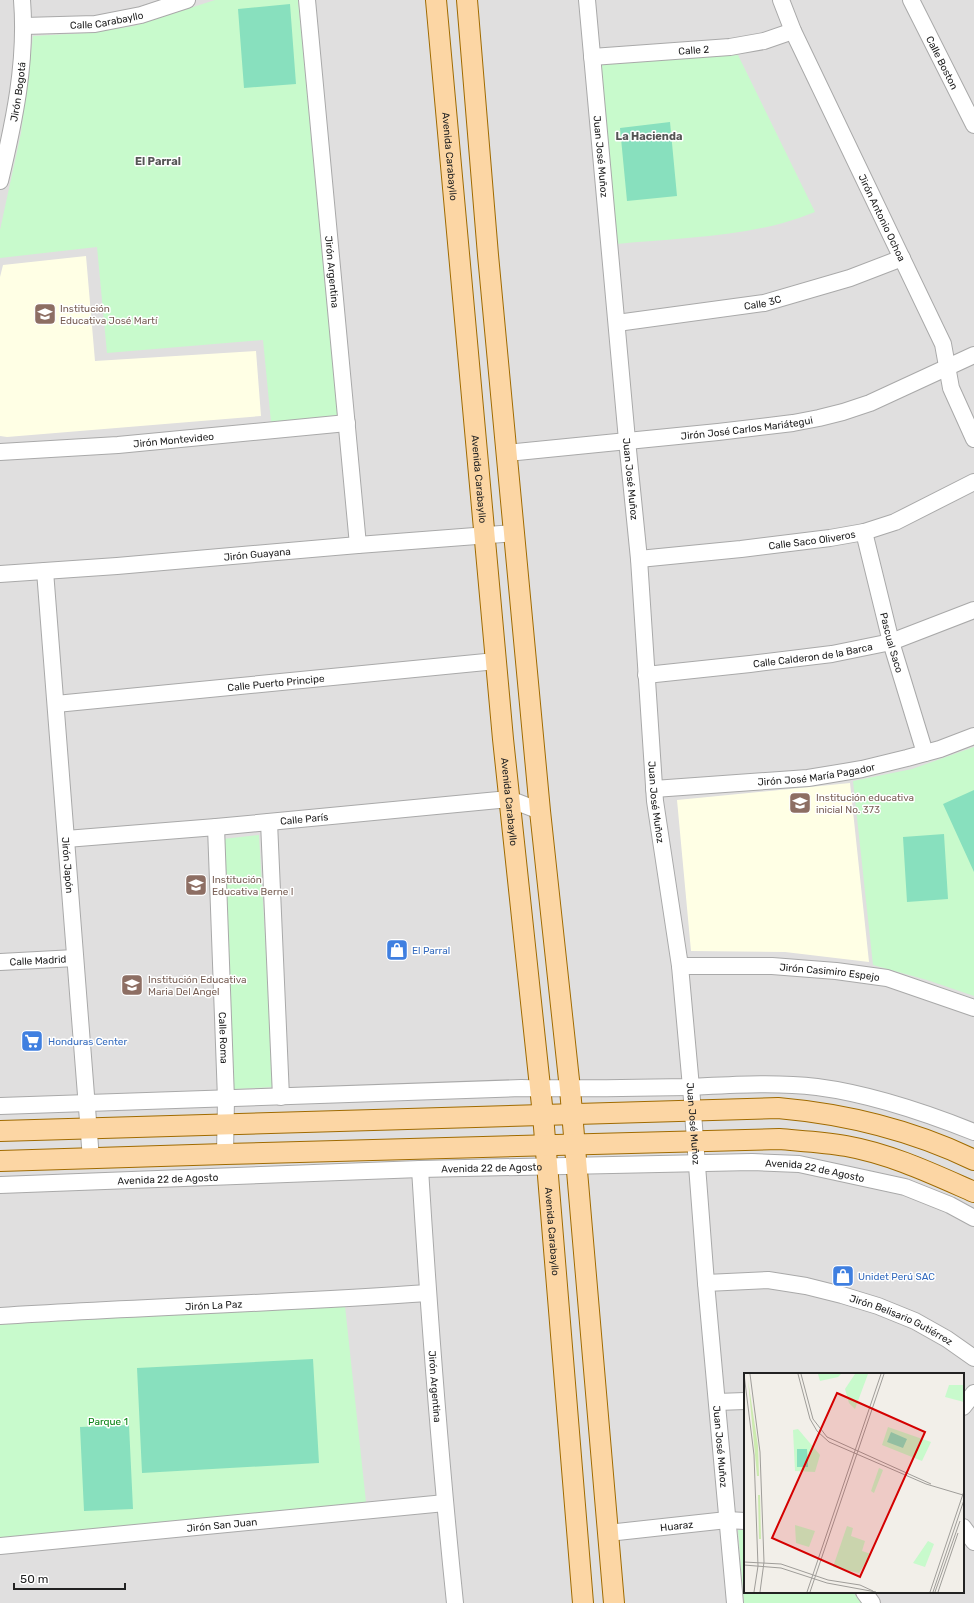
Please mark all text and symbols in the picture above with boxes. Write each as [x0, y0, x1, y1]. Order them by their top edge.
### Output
street label: Calle Carabayllo [70, 10, 145, 32]
street label: Calle Boston [923, 34, 960, 92]
street label: Calle 2 [678, 44, 710, 58]
street label: Jirón Bogotá [8, 61, 29, 123]
street label: Avenida Carabayllo [439, 112, 459, 201]
street label: Juan José Muñoz [591, 115, 610, 198]
district label: La Hacienda [616, 130, 682, 143]
district label: El Parral [135, 155, 181, 168]
street label: Jirón Antonio Ochoa [855, 172, 907, 263]
street label: Jirón Argentina [322, 235, 341, 309]
street label: Calle 3C [743, 293, 783, 313]
school or university icon: Institución Educativa José Martí [32, 301, 58, 327]
place label: Institución Educativa José Martí [60, 303, 158, 327]
street label: Jirón José Carlos Mariátegui [680, 414, 814, 443]
street label: Jirón Montevideo [133, 431, 215, 451]
street label: Avenida Carabayllo [468, 434, 488, 524]
street label: Juan José Muñoz [620, 437, 640, 521]
street label: Calle Saco Oliveros [768, 529, 857, 553]
street label: Jirón Guayana [223, 546, 291, 564]
street label: Pascual Saco [877, 611, 905, 675]
street label: Calle Calderon de la Barca [752, 641, 874, 671]
street label: Calle Puerto Principe [227, 673, 325, 694]
street label: Avenida Carabayllo [498, 757, 519, 847]
street label: Juan José Muñoz [645, 761, 666, 844]
street label: Jirón José María Pagador [757, 761, 877, 789]
school or university icon: Institución educativa inicial No. 373 [787, 790, 813, 816]
place label: Institución educativa inicial No. 373 [816, 792, 914, 816]
street label: Calle París [280, 811, 329, 828]
street label: Jirón Japón [59, 837, 75, 894]
school or university icon: Institución Educativa Berne I [183, 872, 209, 898]
place label: Institución Educativa Berne I [212, 874, 294, 898]
shop icon: El Parral [384, 937, 410, 963]
place label: El Parral [412, 945, 450, 957]
street label: Calle Madrid [9, 953, 67, 968]
street label: Jirón Casimiro Espejo [779, 962, 881, 984]
school or university icon: Institución Educativa Maria Del Angel [119, 972, 145, 998]
place label: Institución Educativa Maria Del Angel [148, 974, 247, 998]
street label: Calle Roma [216, 1012, 230, 1064]
supermarket icon: Honduras Center [19, 1028, 45, 1054]
place label: Honduras Center [48, 1036, 127, 1048]
street label: Juan José Muñoz [684, 1082, 702, 1165]
street label: Avenida 22 de Agosto [765, 1158, 866, 1185]
street label: Avenida 22 de Agosto [441, 1161, 543, 1176]
street label: Avenida 22 de Agosto [117, 1172, 219, 1188]
street label: Avenida Carabayllo [542, 1187, 561, 1277]
shop icon: Unidet Perú SAC [830, 1263, 856, 1289]
place label: Unidet Perú SAC [858, 1271, 935, 1283]
street label: Jirón Belisario Gutiérrez [848, 1293, 955, 1348]
street label: Jirón La Paz [185, 1299, 243, 1313]
street label: Jirón Argentina [425, 1350, 443, 1423]
inset map [744, 1373, 964, 1593]
street label: Juan José Muñoz [710, 1405, 730, 1488]
park label: Parque 1 [88, 1416, 128, 1428]
street label: Jirón San Juan [186, 1516, 258, 1535]
street label: Huaraz [660, 1519, 694, 1534]
scale bar [14, 1565, 125, 1591]
text: 50 m [20, 1572, 48, 1586]

